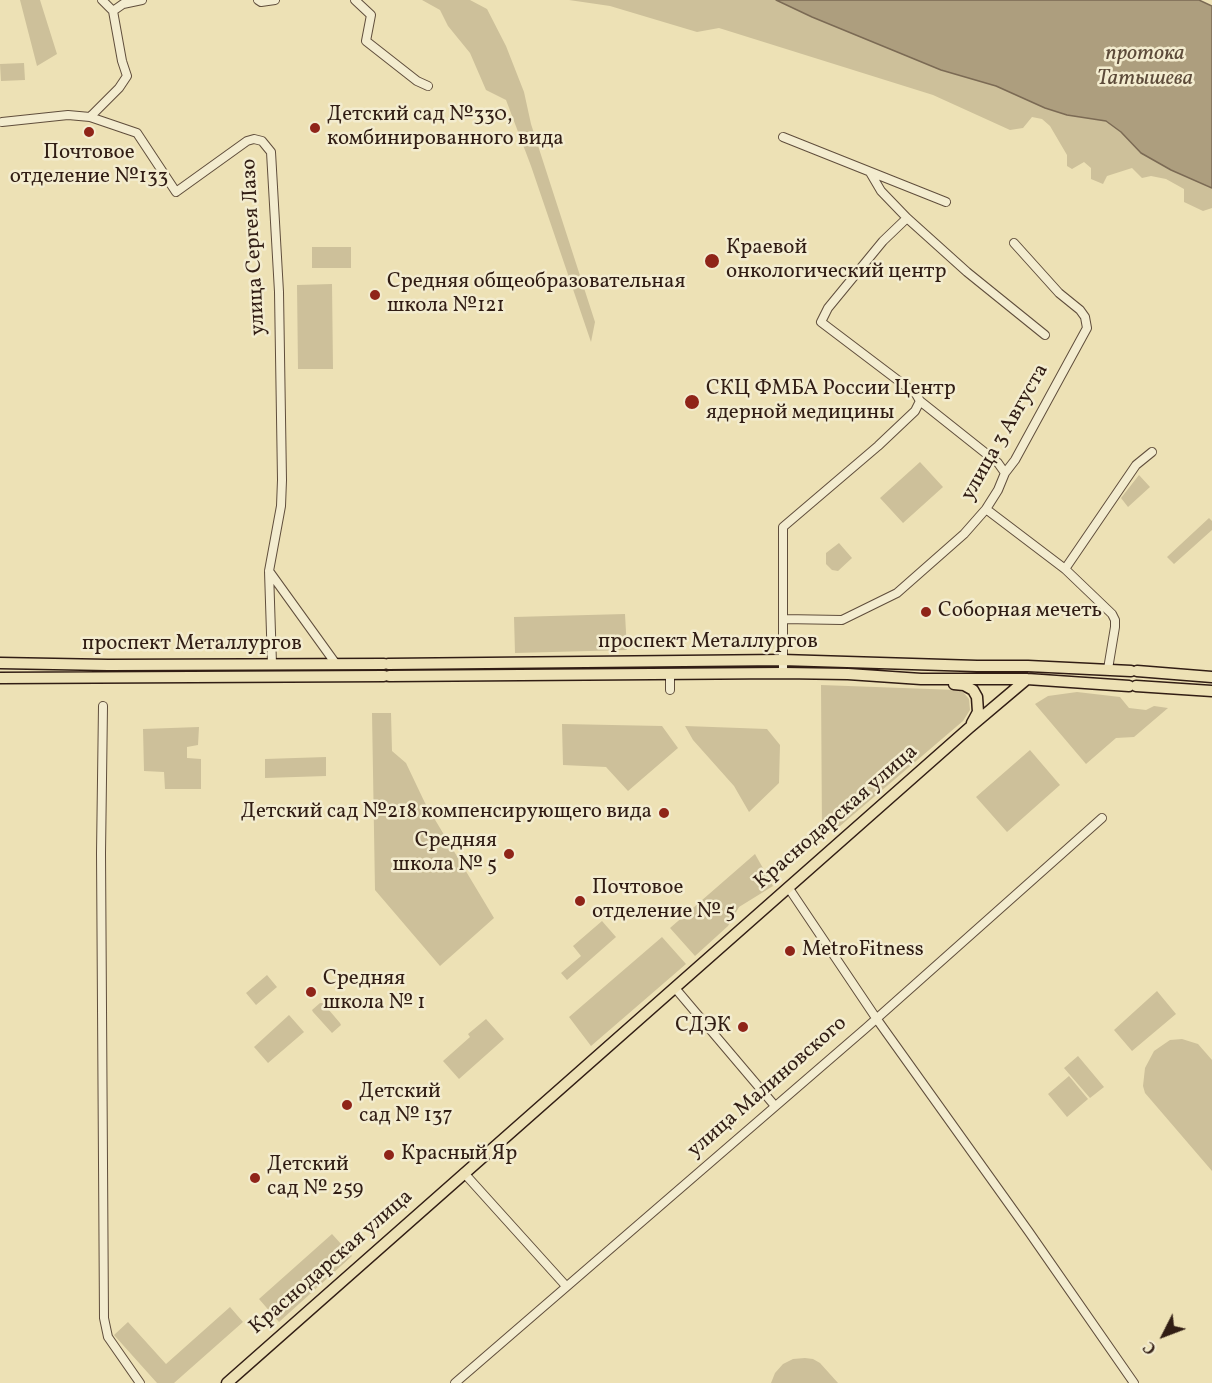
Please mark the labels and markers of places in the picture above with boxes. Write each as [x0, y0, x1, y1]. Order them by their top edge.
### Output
place label: Детский сад №330, комбинированного вида [327, 103, 564, 153]
marker: Детский сад №330, комбинированного вида [308, 121, 322, 135]
marker: Почтовое отделение №133 [82, 125, 96, 139]
place label: Почтовое отделение №133 [10, 141, 168, 191]
place label: Краевой онкологический центр [726, 236, 946, 286]
marker: Краевой онкологический центр [703, 252, 721, 270]
place label: Средняя общеобразовательная школа №121 [387, 270, 685, 320]
marker: Средняя общеобразовательная школа №121 [368, 288, 382, 302]
place label: СКЦ ФМБА России Центр ядерной медицины [706, 377, 956, 427]
marker: СКЦ ФМБА России Центр ядерной медицины [683, 393, 701, 411]
place label: Соборная мечеть [938, 599, 1102, 625]
marker: Соборная мечеть [919, 605, 933, 619]
place label: Детский сад №218 компенсирующего вида [241, 800, 652, 826]
marker: Детский сад №218 компенсирующего вида [657, 806, 671, 820]
place label: Средняя школа № 5 [393, 829, 497, 879]
marker: Средняя школа № 5 [502, 847, 516, 861]
place label: Почтовое отделение № 5 [592, 876, 735, 926]
marker: Почтовое отделение № 5 [573, 894, 587, 908]
place label: MetroFitness [802, 938, 924, 964]
marker: MetroFitness [783, 944, 797, 958]
place label: Средняя школа № 1 [323, 967, 425, 1017]
marker: Средняя школа № 1 [304, 985, 318, 999]
place label: СДЭК [675, 1014, 731, 1040]
marker: СДЭК [736, 1020, 750, 1034]
place label: Детский сад № 137 [359, 1080, 453, 1130]
marker: Детский сад № 137 [340, 1098, 354, 1112]
place label: Красный Яр [401, 1142, 517, 1168]
marker: Красный Яр [382, 1148, 396, 1162]
place label: Детский сад № 259 [267, 1153, 363, 1203]
marker: Детский сад № 259 [248, 1171, 262, 1185]

